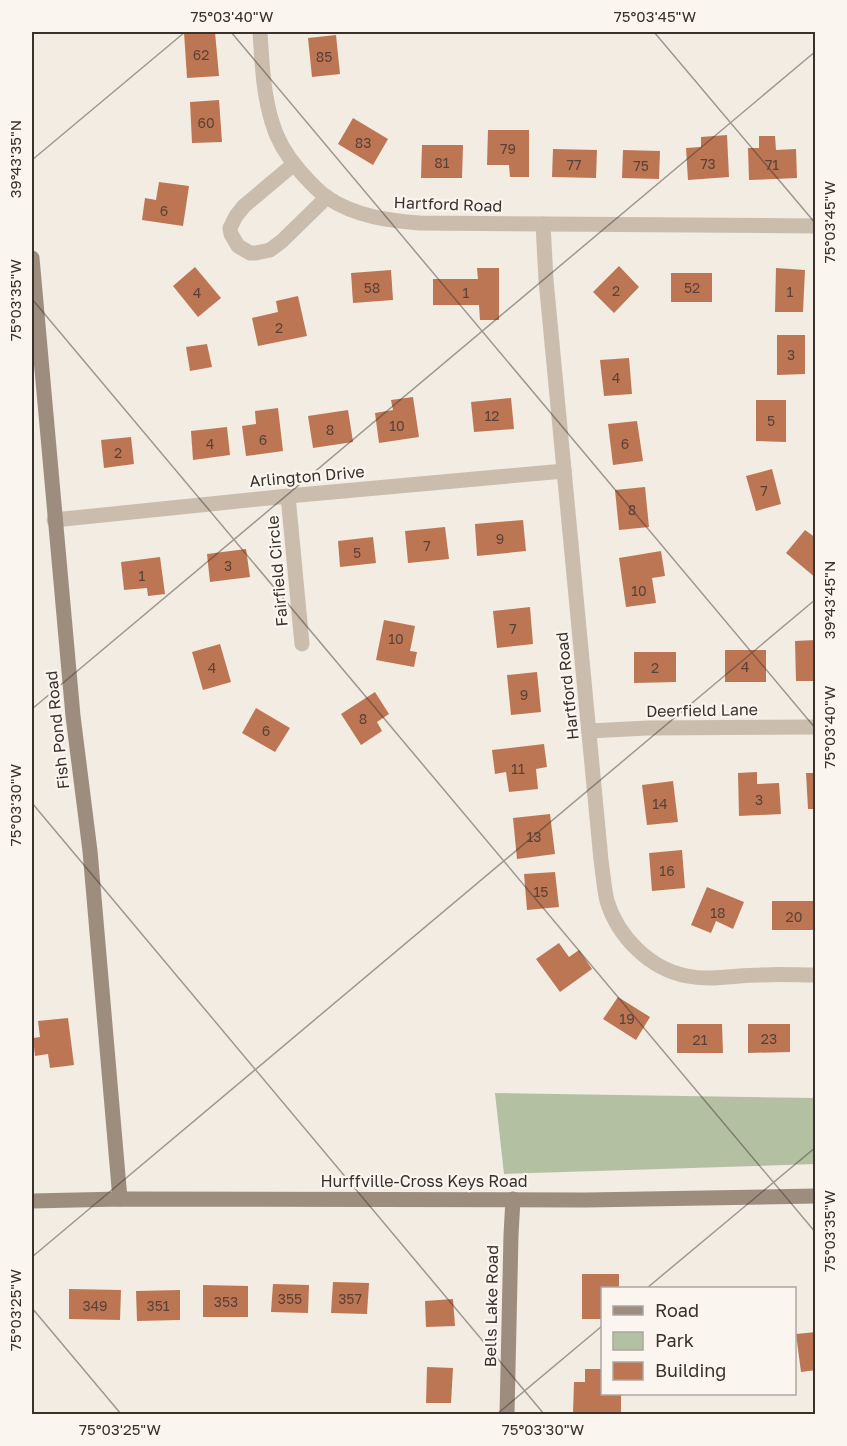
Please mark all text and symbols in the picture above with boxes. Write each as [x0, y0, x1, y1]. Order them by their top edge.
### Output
text: 75°03'40"W [191, 7, 273, 25]
text: 75°03'45"W [614, 7, 696, 25]
house number: 62 [193, 46, 209, 63]
house number: 85 [316, 48, 332, 65]
house number: 60 [197, 114, 215, 131]
text: 39°43'35"N [6, 120, 24, 198]
house number: 83 [355, 134, 371, 151]
house number: 79 [500, 140, 516, 157]
house number: 81 [434, 154, 450, 171]
house number: 73 [700, 155, 716, 172]
house number: 77 [567, 156, 581, 173]
house number: 71 [765, 156, 779, 173]
house number: 75 [633, 157, 649, 174]
text: 75°03'45"W [820, 181, 838, 263]
street label: Hartford Road [393, 192, 503, 216]
house number: 6 [160, 202, 168, 219]
text: 75°03'35"W [6, 259, 24, 341]
house number: 58 [364, 279, 380, 296]
house number: 52 [684, 279, 700, 296]
house number: 2 [612, 282, 620, 299]
house number: 1 [787, 283, 794, 300]
house number: 4 [193, 284, 201, 301]
house number: 1 [463, 284, 470, 301]
house number: 2 [275, 319, 283, 336]
house number: 3 [787, 346, 795, 363]
house number: 4 [612, 369, 620, 386]
house number: 12 [485, 407, 499, 424]
house number: 5 [767, 412, 775, 429]
house number: 10 [389, 417, 405, 434]
house number: 8 [326, 421, 334, 438]
house number: 6 [259, 431, 267, 448]
house number: 4 [206, 435, 214, 452]
house number: 6 [621, 435, 629, 452]
house number: 2 [114, 444, 122, 461]
street label: Arlington Drive [249, 461, 365, 491]
house number: 7 [760, 482, 768, 499]
house number: 8 [628, 501, 636, 518]
street label: Fairfield Circle [262, 515, 292, 627]
house number: 9 [496, 530, 504, 547]
house number: 7 [423, 537, 431, 554]
house number: 5 [353, 544, 361, 561]
house number: 3 [224, 557, 232, 574]
text: 39°43'45"N [820, 561, 838, 639]
house number: 1 [139, 567, 146, 584]
house number: 10 [631, 582, 647, 599]
house number: 7 [509, 620, 517, 637]
house number: 10 [388, 630, 404, 647]
street label: Hartford Road [551, 631, 583, 741]
house number: 4 [741, 658, 749, 675]
house number: 4 [208, 659, 216, 676]
house number: 2 [651, 659, 659, 676]
street label: Fish Pond Road [41, 670, 73, 790]
house number: 9 [520, 686, 528, 703]
text: 75°03'40"W [820, 686, 838, 768]
street label: Deerfield Lane [646, 699, 758, 721]
house number: 8 [359, 710, 367, 727]
house number: 6 [262, 722, 270, 739]
house number: 11 [511, 760, 525, 777]
text: 75°03'30"W [6, 764, 24, 846]
house number: 3 [755, 791, 763, 808]
house number: 14 [652, 795, 668, 812]
house number: 13 [527, 828, 541, 845]
house number: 16 [659, 862, 675, 879]
house number: 15 [534, 883, 548, 900]
house number: 18 [710, 904, 726, 921]
house number: 20 [786, 908, 802, 925]
house number: 19 [619, 1010, 635, 1027]
house number: 23 [761, 1030, 777, 1047]
house number: 21 [693, 1031, 708, 1048]
street label: Hurffville-Cross Keys Road [320, 1171, 528, 1191]
text: 75°03'35"W [820, 1190, 838, 1272]
street label: Bells Lake Road [480, 1245, 502, 1367]
text: 75°03'25"W [6, 1269, 24, 1351]
legend [601, 1287, 796, 1395]
house number: 355 [278, 1290, 302, 1307]
house number: 357 [338, 1290, 362, 1307]
house number: 353 [214, 1293, 238, 1310]
house number: 349 [82, 1297, 108, 1314]
house number: 351 [146, 1297, 170, 1314]
text: Road [655, 1299, 699, 1321]
text: Park [655, 1329, 694, 1351]
text: Building [655, 1359, 726, 1381]
text: 75°03'25"W [79, 1420, 161, 1438]
text: 75°03'30"W [502, 1420, 584, 1438]

